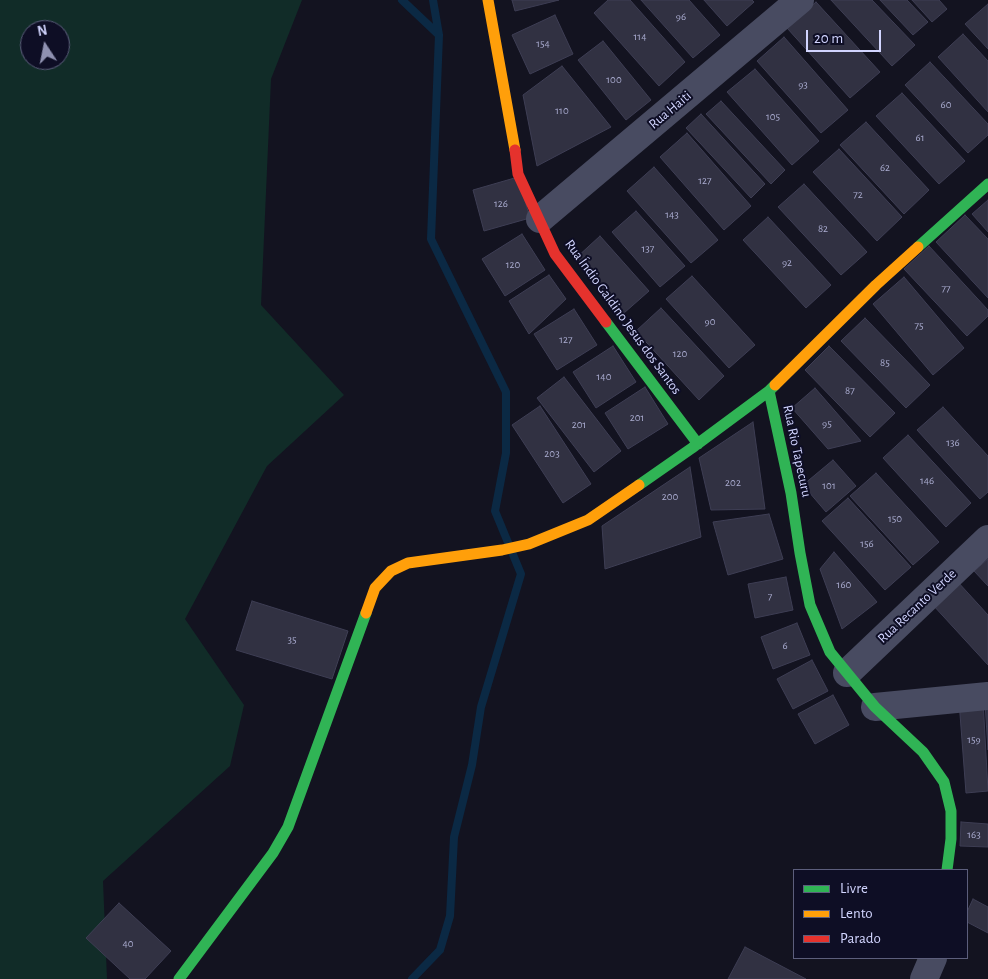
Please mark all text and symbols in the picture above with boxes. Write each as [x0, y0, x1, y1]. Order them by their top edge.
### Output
house number: 96 [676, 10, 686, 24]
north arrow [20, 20, 70, 70]
scale bar [808, 20, 883, 52]
text: N [36, 23, 48, 39]
house number: 114 [634, 30, 646, 44]
text: 20 m [814, 31, 843, 46]
house number: 154 [536, 37, 550, 51]
house number: 100 [606, 73, 622, 87]
house number: 93 [798, 78, 808, 92]
street label: Rua Haiti [645, 87, 695, 133]
house number: 60 [941, 98, 951, 112]
house number: 110 [555, 104, 569, 118]
house number: 105 [766, 110, 780, 124]
house number: 61 [916, 131, 924, 145]
house number: 62 [880, 161, 890, 175]
house number: 127 [698, 174, 712, 188]
house number: 72 [853, 188, 863, 202]
house number: 126 [494, 197, 508, 211]
house number: 143 [665, 208, 679, 222]
house number: 82 [818, 222, 828, 236]
street label: Rua Índio Galdino Jesus dos Santos [561, 236, 685, 398]
house number: 137 [642, 242, 654, 256]
house number: 92 [782, 256, 792, 270]
house number: 120 [506, 258, 520, 272]
house number: 77 [941, 282, 951, 296]
house number: 90 [705, 315, 715, 329]
house number: 75 [914, 319, 924, 333]
house number: 127 [559, 333, 573, 347]
house number: 120 [673, 347, 687, 361]
house number: 85 [880, 356, 890, 370]
house number: 140 [597, 370, 611, 384]
house number: 87 [845, 384, 855, 398]
street label: Rua Rio Tapecuru [779, 403, 815, 499]
house number: 201 [630, 411, 644, 425]
house number: 95 [822, 417, 832, 431]
house number: 201 [572, 418, 586, 432]
house number: 136 [946, 436, 960, 450]
house number: 203 [544, 447, 560, 461]
house number: 146 [920, 474, 934, 488]
house number: 202 [725, 476, 741, 490]
house number: 101 [822, 479, 836, 493]
house number: 200 [662, 490, 678, 504]
house number: 150 [888, 512, 902, 526]
house number: 156 [860, 537, 874, 551]
street label: Rua Recanto Verde [874, 565, 960, 647]
house number: 160 [837, 578, 851, 592]
house number: 7 [768, 590, 772, 604]
house number: 35 [287, 633, 297, 647]
house number: 6 [782, 639, 788, 653]
house number: 159 [967, 733, 981, 747]
house number: 163 [967, 828, 981, 842]
legend [793, 869, 968, 959]
text: Livre [840, 881, 868, 896]
text: Lento [840, 906, 873, 921]
text: Parado [840, 931, 881, 946]
house number: 40 [122, 937, 134, 951]

